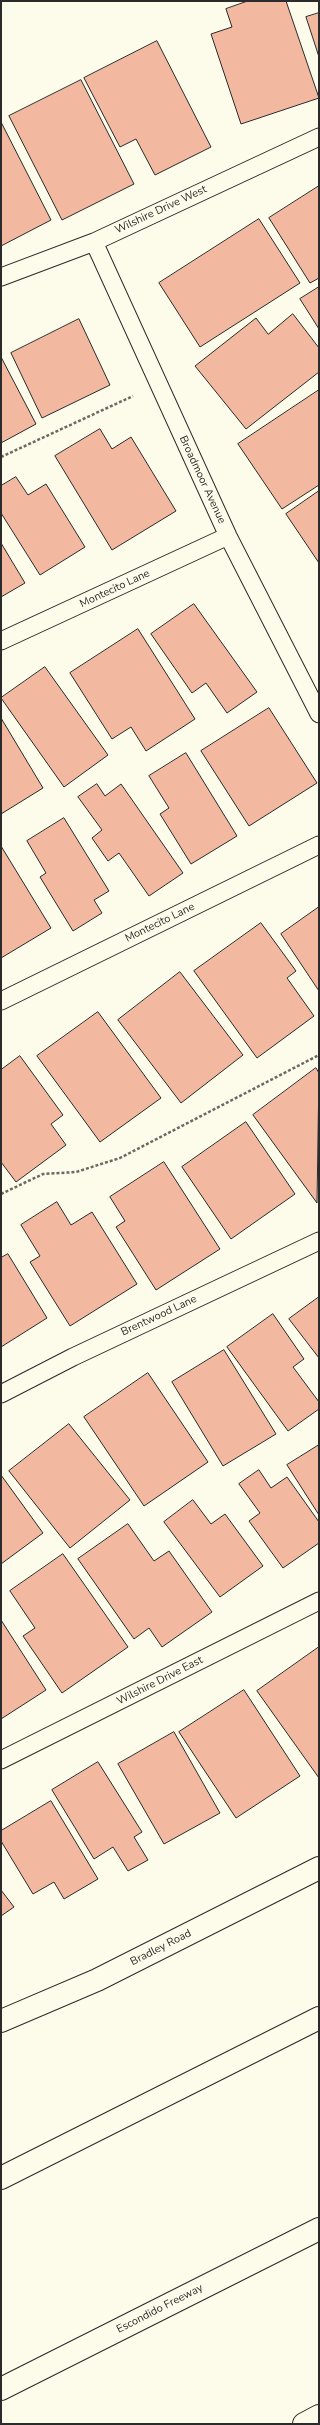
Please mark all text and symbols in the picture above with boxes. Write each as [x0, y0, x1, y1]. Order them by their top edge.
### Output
street label: Wilshire Drive West [113, 183, 209, 237]
street label: Broadmoor Avenue [176, 434, 228, 526]
street label: Montecito Lane [78, 567, 152, 611]
street label: Montecito Lane [123, 900, 197, 946]
street label: Brentwood Lane [119, 1293, 199, 1339]
street label: Wilshire Drive East [115, 1654, 205, 1708]
street label: Bradley Road [128, 1927, 194, 1969]
street label: Escondido Freeway [115, 2281, 205, 2337]

